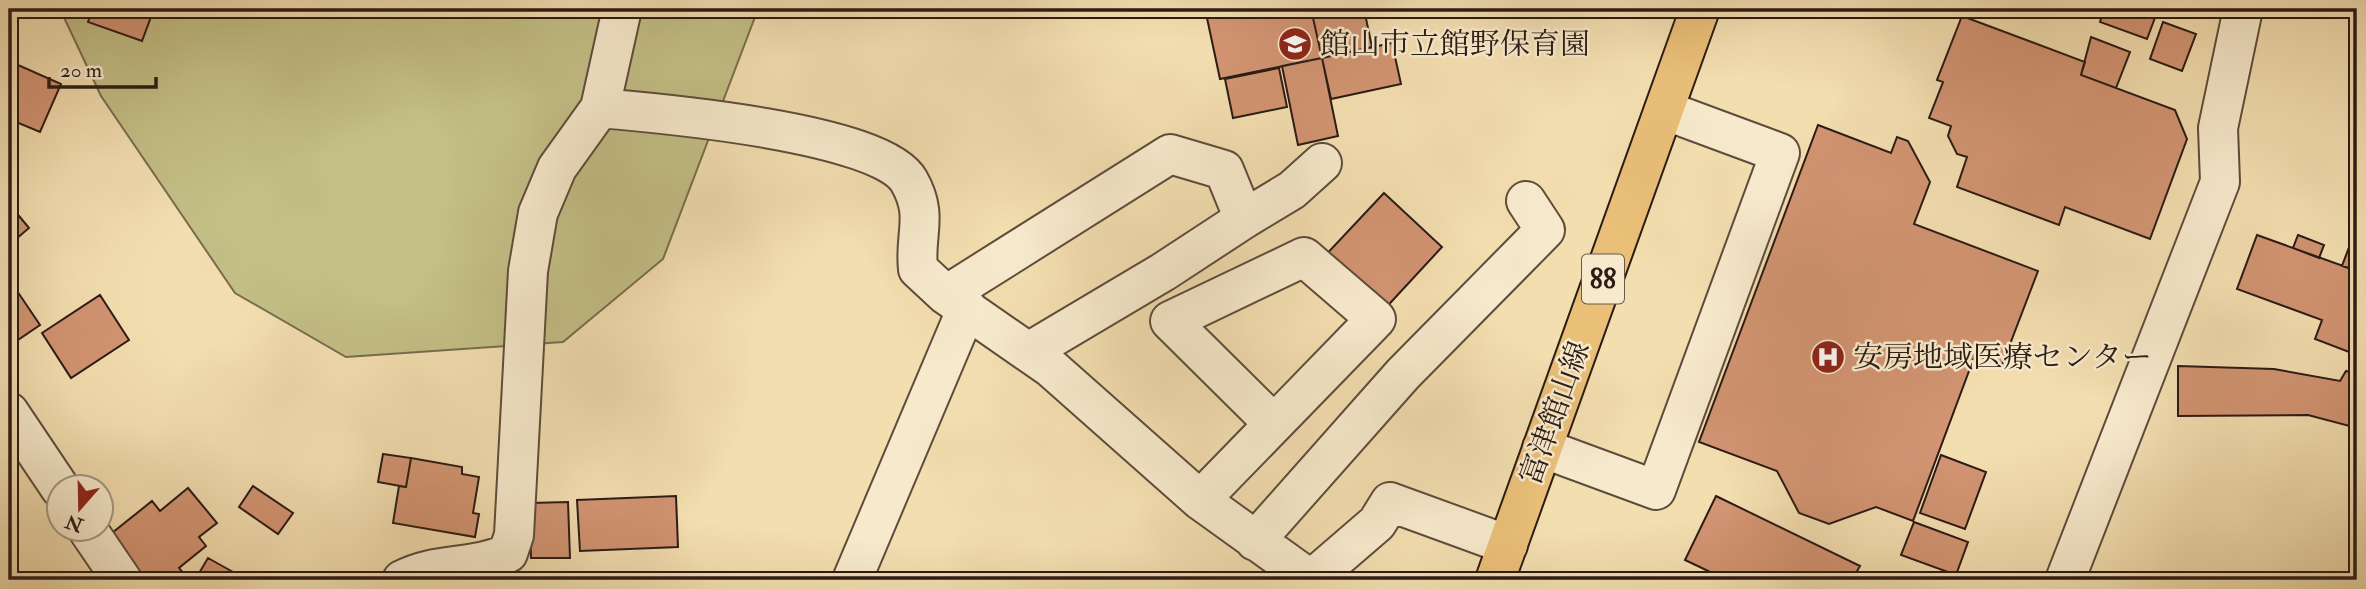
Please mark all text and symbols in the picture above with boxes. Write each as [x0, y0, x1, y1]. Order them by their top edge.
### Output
school or university icon: 館山市立館野保育園 [1276, 25, 1314, 63]
place label: 館山市立館野保育園 [1320, 26, 1590, 63]
scale bar [49, 46, 156, 90]
text: 20 m [60, 57, 102, 84]
road number: 88 [1582, 254, 1624, 304]
street label: 富津館山線 [1512, 336, 1598, 490]
hospital icon: 安房地域医療センター [1809, 338, 1847, 376]
place label: 安房地域医療センター [1853, 339, 2152, 376]
north arrow [46, 474, 116, 544]
text: N [62, 509, 88, 538]

